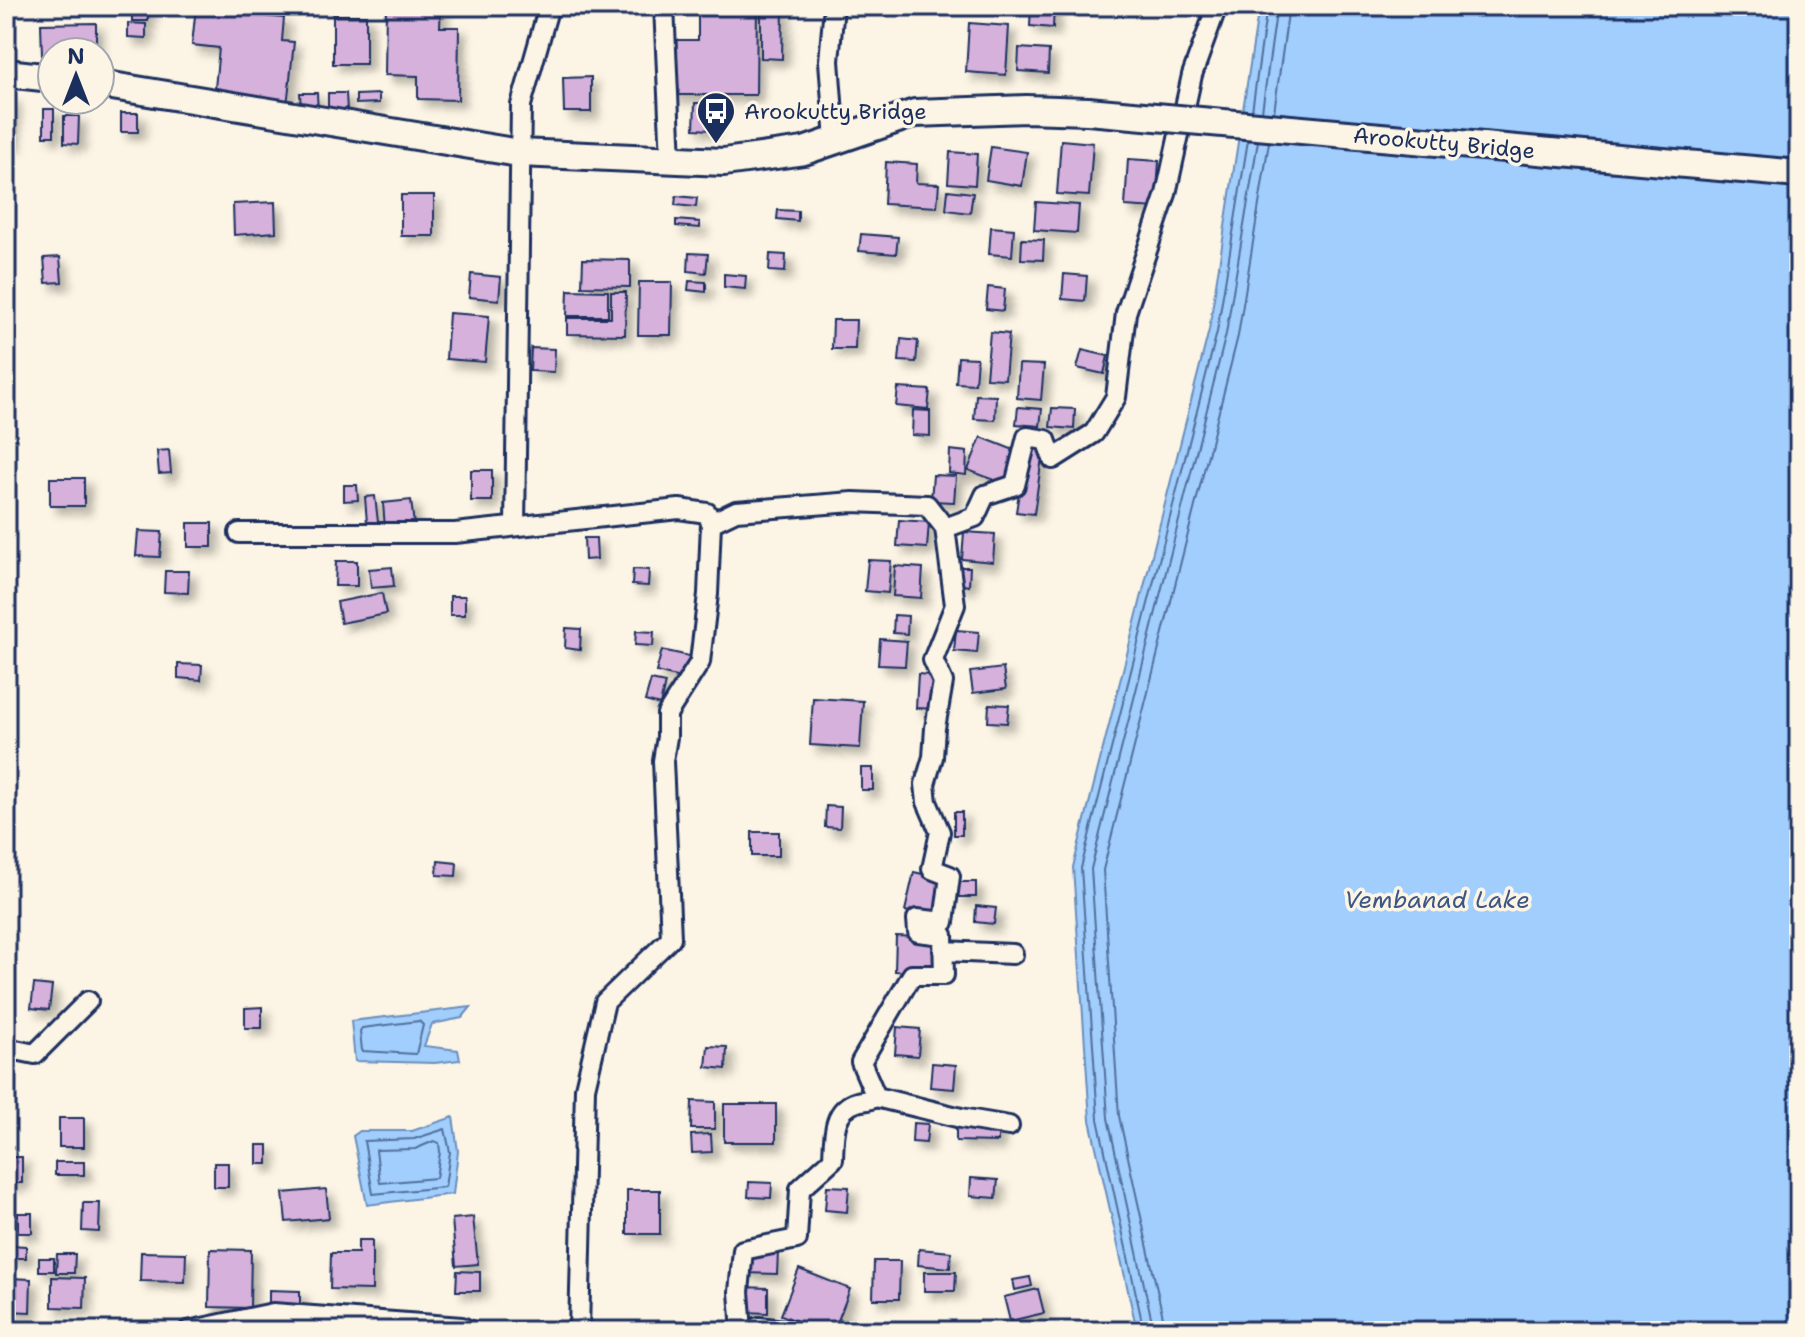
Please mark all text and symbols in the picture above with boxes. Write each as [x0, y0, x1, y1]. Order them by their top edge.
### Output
north arrow [36, 36, 116, 116]
text: N [67, 42, 85, 71]
bus stop icon: Arookutty Bridge [695, 90, 737, 145]
place label: Arookutty Bridge [744, 97, 927, 126]
street label: Arookutty Bridge [1352, 121, 1536, 165]
water label: Vembanad Lake [1344, 884, 1530, 916]

